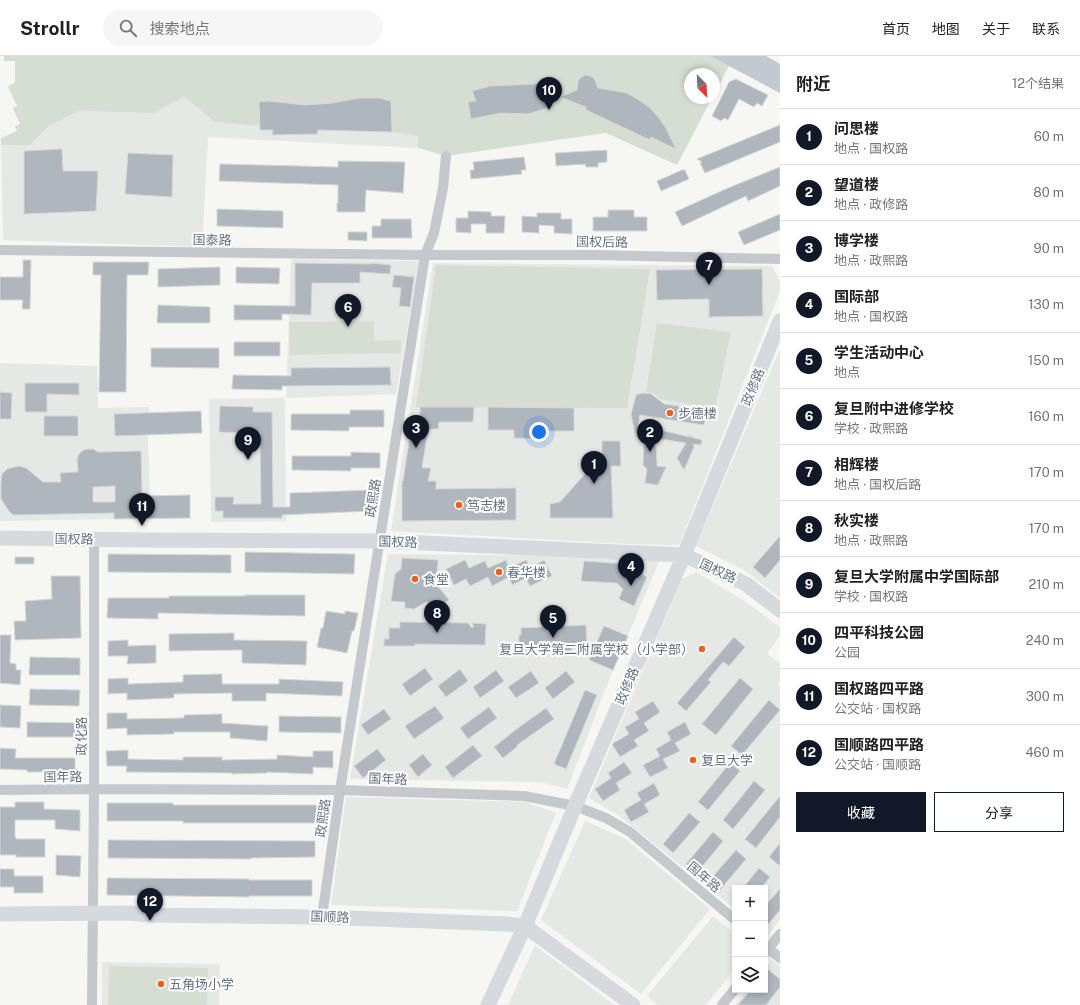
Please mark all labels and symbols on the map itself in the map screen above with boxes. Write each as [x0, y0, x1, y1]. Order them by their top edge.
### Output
north arrow [684, 68, 720, 104]
pin: 10 [536, 77, 562, 110]
street label: 国泰路 [192, 232, 232, 248]
street label: 国权后路 [576, 234, 628, 250]
pin: 7 [696, 252, 722, 285]
pin: 6 [335, 294, 361, 327]
street label: 政修路 [739, 366, 767, 408]
place label: 步德楼 [678, 406, 717, 421]
marker: 步德楼 [665, 408, 675, 418]
pin: 3 [403, 415, 429, 448]
pin: 2 [637, 419, 663, 452]
your location [529, 422, 549, 442]
pin: 9 [235, 427, 261, 460]
pin: 1 [581, 451, 607, 484]
street label: 政熙路 [363, 478, 383, 518]
pin: 11 [129, 493, 155, 526]
place label: 笃志楼 [467, 498, 506, 513]
marker: 笃志楼 [454, 500, 464, 510]
street label: 国权路 [54, 531, 94, 547]
street label: 国权路 [378, 534, 418, 550]
pin: 4 [618, 553, 644, 586]
street label: 国权路 [697, 556, 739, 586]
place label: 春华楼 [507, 565, 546, 580]
marker: 春华楼 [494, 567, 504, 577]
place label: 食堂 [423, 572, 449, 587]
marker: 食堂 [410, 574, 420, 584]
pin: 8 [424, 600, 450, 633]
pin: 5 [540, 605, 566, 638]
place label: 复旦大学第二附属学校（小学部） [499, 642, 694, 657]
marker: 复旦大学第二附属学校（小学部） [697, 644, 707, 654]
street label: 政修路 [612, 665, 642, 707]
street label: 政化路 [74, 716, 89, 756]
place label: 复旦大学 [701, 753, 753, 768]
marker: 复旦大学 [688, 755, 698, 765]
street label: 国年路 [43, 769, 83, 785]
street label: 国年路 [368, 771, 408, 787]
street label: 政熙路 [313, 798, 333, 838]
street label: 国年路 [684, 859, 724, 895]
pin: 12 [137, 888, 163, 921]
street label: 国顺路 [310, 909, 350, 925]
place label: 五角场小学 [169, 977, 234, 992]
marker: 五角场小学 [156, 979, 166, 989]

